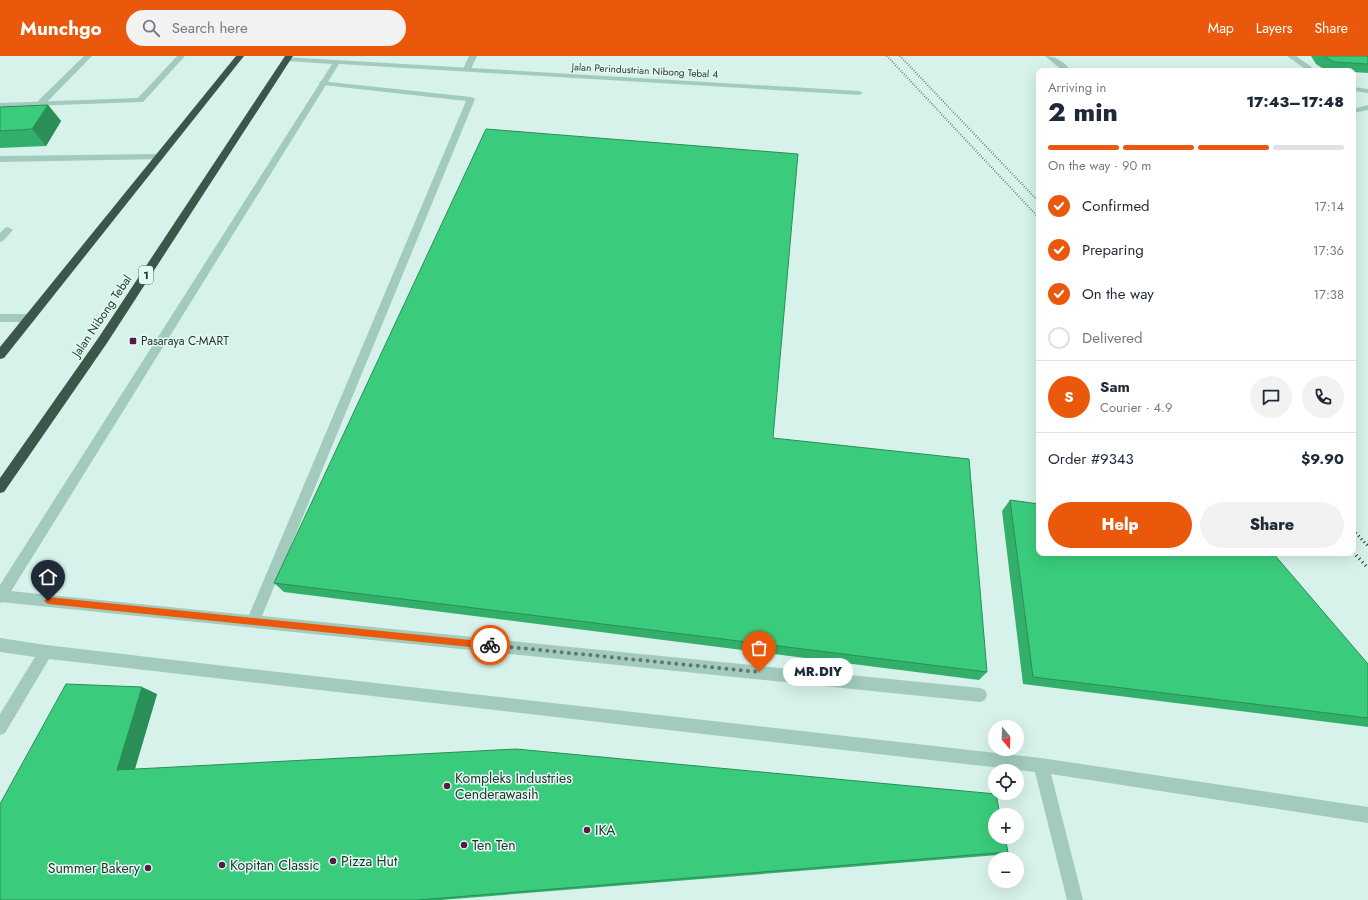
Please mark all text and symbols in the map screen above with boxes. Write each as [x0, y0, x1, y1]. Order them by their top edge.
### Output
search box [126, 10, 406, 46]
text: Munchgo [20, 15, 102, 42]
icon: search [140, 17, 162, 39]
text: Search here [172, 17, 248, 39]
text: Map [1208, 18, 1234, 38]
text: Layers [1256, 18, 1292, 38]
text: Share [1314, 18, 1348, 38]
street label: Jalan Perindustrian Nibong Tebal 4 [569, 59, 719, 82]
text: Arriving in [1048, 78, 1106, 97]
text: 17:43–17:48 [1246, 91, 1344, 113]
text: 2 min [1048, 93, 1118, 131]
text: On the way · 90 m [1048, 156, 1151, 175]
icon: check [1048, 195, 1070, 217]
text: Confirmed [1082, 195, 1150, 217]
text: 17:14 [1314, 197, 1344, 216]
icon: check [1048, 239, 1070, 261]
text: Preparing [1082, 239, 1144, 261]
text: 17:36 [1313, 241, 1344, 260]
road number: 1 [139, 266, 153, 284]
street label: Jalan Nibong Tebal [67, 271, 136, 362]
icon: check [1048, 283, 1070, 305]
text: On the way [1082, 283, 1154, 305]
text: 17:38 [1313, 285, 1344, 304]
text: Delivered [1082, 327, 1143, 349]
place label: Pasaraya C-MART [141, 332, 229, 350]
marker: Pasaraya C-MART [128, 336, 138, 346]
text: Sam [1100, 376, 1130, 398]
button: chat [1250, 376, 1292, 418]
button: phone [1302, 376, 1344, 418]
text: S [1064, 386, 1074, 408]
text: Courier · 4.9 [1100, 398, 1173, 417]
text: Order #9343 [1048, 448, 1134, 470]
text: $9.90 [1301, 448, 1344, 470]
button: Help [1048, 502, 1192, 548]
button: Share [1200, 502, 1344, 548]
pin [31, 560, 65, 601]
icon: home [37, 566, 59, 588]
courier [470, 625, 510, 665]
pin [742, 631, 776, 672]
icon: bike [479, 634, 501, 656]
icon: bag [748, 637, 770, 659]
callout: MR.DIY [783, 658, 853, 686]
text: MR.DIY [794, 662, 842, 681]
north arrow [988, 720, 1024, 756]
map controls [988, 720, 1024, 888]
button: locate [988, 764, 1024, 800]
place label: Kompleks Industries Cenderawasih [455, 768, 572, 804]
marker: Kompleks Industries Cenderawasih [442, 781, 452, 791]
button: + [988, 808, 1024, 844]
place label: IKA [595, 820, 616, 840]
marker: IKA [582, 825, 592, 835]
place label: Ten Ten [472, 835, 516, 855]
marker: Ten Ten [459, 840, 469, 850]
place label: Pizza Hut [341, 851, 398, 871]
button: − [988, 852, 1024, 888]
place label: Kopitan Classic [230, 855, 320, 875]
marker: Pizza Hut [328, 856, 338, 866]
place label: Summer Bakery [48, 858, 141, 878]
marker: Kopitan Classic [217, 860, 227, 870]
marker: Summer Bakery [143, 863, 153, 873]

